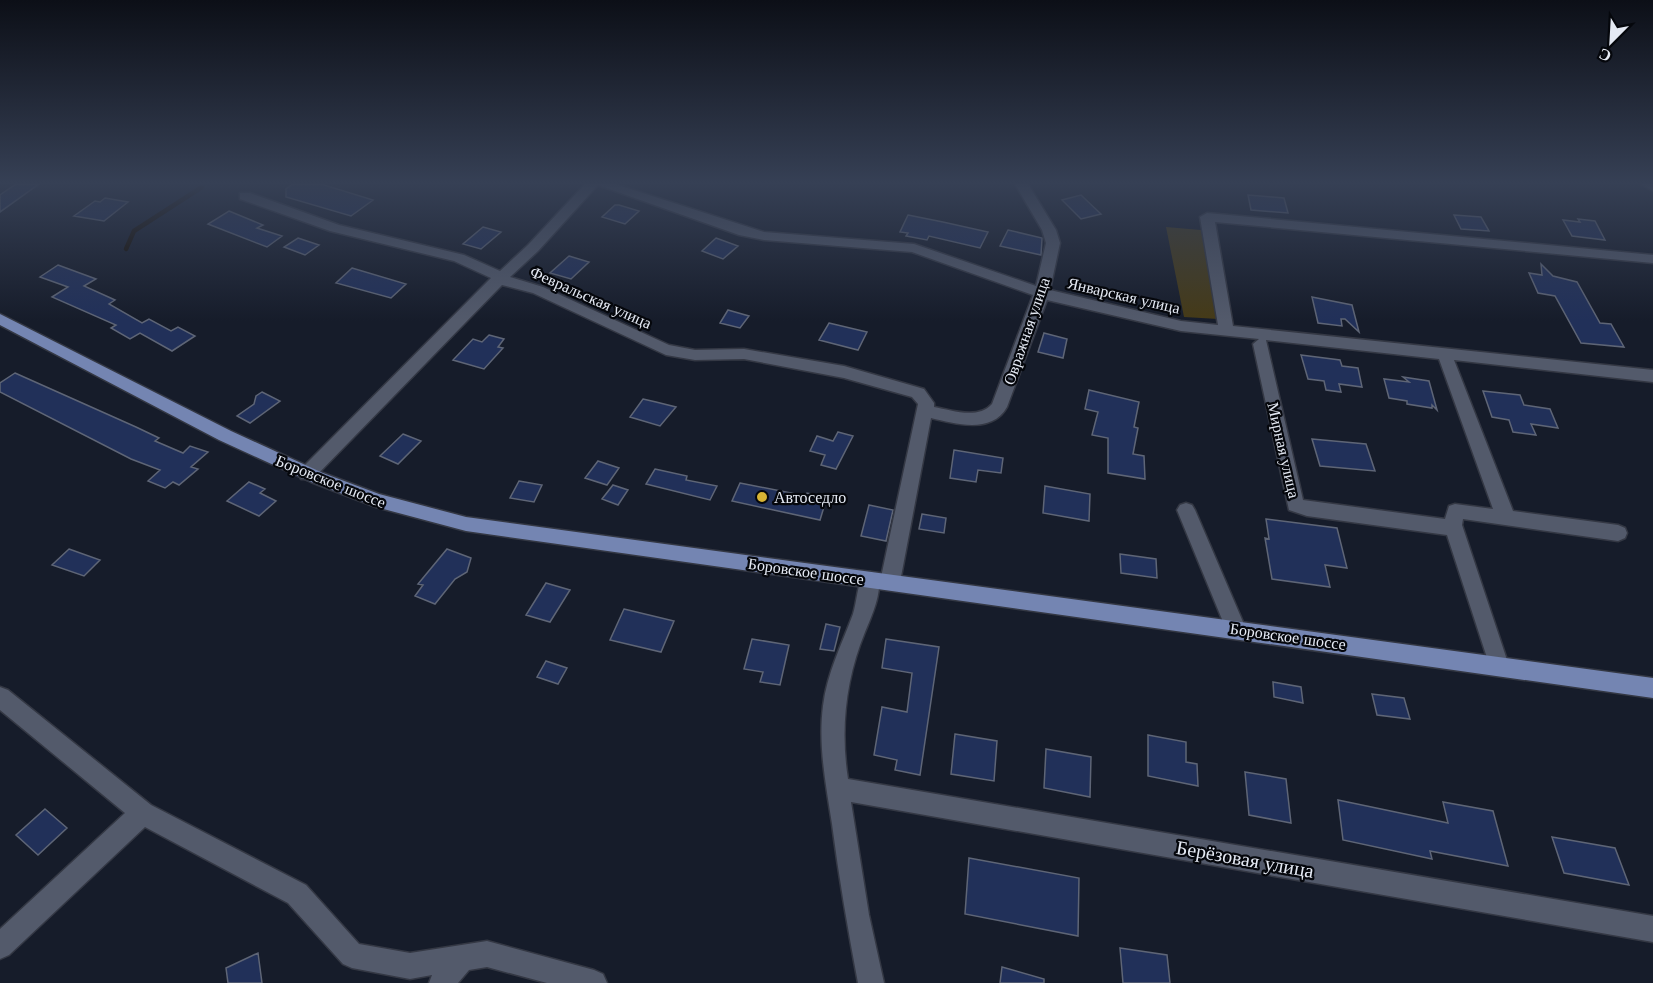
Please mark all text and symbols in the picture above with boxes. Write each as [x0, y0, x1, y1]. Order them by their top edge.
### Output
north arrow [1581, 12, 1641, 72]
text: С [1596, 44, 1614, 67]
street label: Февральская улица [527, 261, 655, 333]
street label: Январская улица [1066, 272, 1182, 318]
street label: Овражная улица [998, 275, 1054, 387]
street label: Мирная улица [1263, 400, 1305, 500]
street label: Боровское шоссе [273, 450, 389, 512]
place label: Автоседло [774, 487, 846, 507]
marker: Автоседло [755, 490, 769, 504]
street label: Боровское шоссе [747, 553, 865, 589]
street label: Боровское шоссе [1229, 618, 1347, 654]
street label: Берёзовая улица [1174, 835, 1316, 883]

